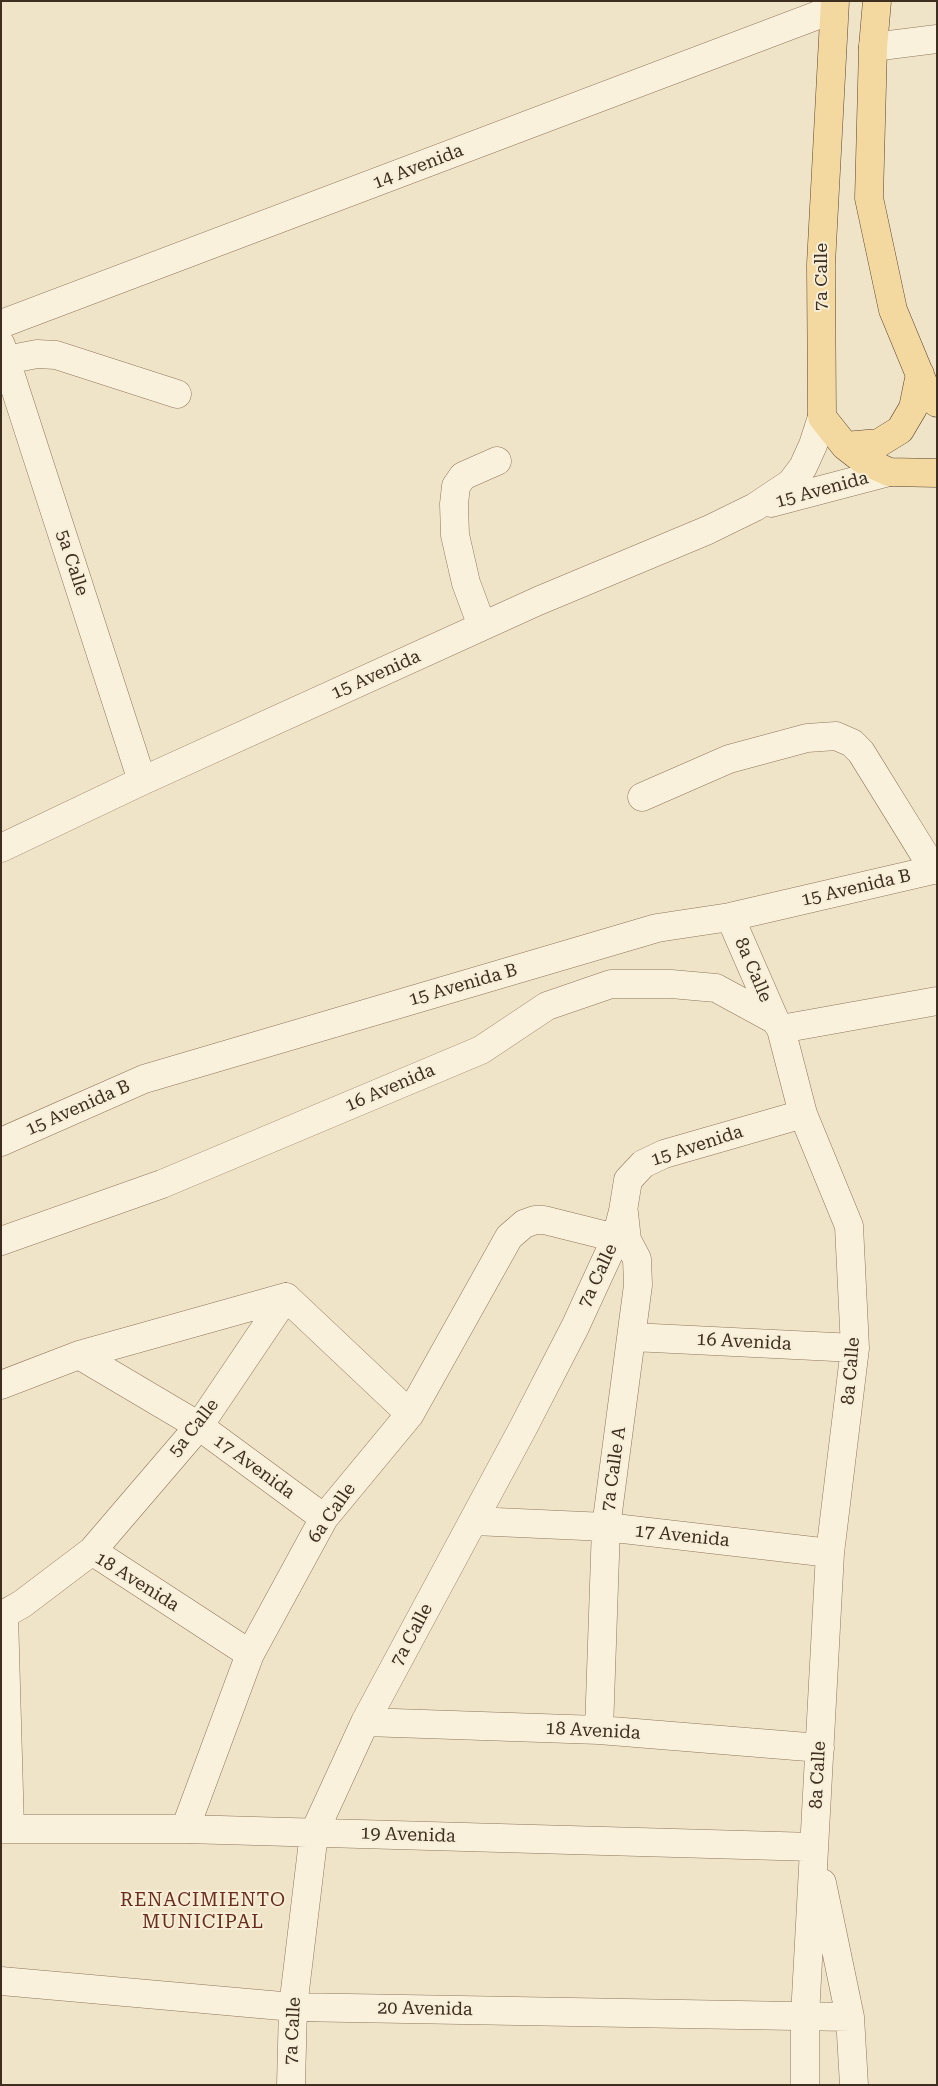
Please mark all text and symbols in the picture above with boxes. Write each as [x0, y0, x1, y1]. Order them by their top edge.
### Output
street label: 14 Avenida [370, 140, 466, 194]
street label: 7a Calle [811, 243, 833, 311]
street label: 15 Avenida [773, 467, 871, 513]
street label: 5a Calle [51, 527, 93, 599]
street label: 15 Avenida [328, 646, 424, 704]
street label: 15 Avenida B [799, 865, 913, 911]
street label: 8a Calle [730, 934, 776, 1006]
street label: 15 Avenida B [406, 959, 520, 1011]
street label: 16 Avenida [342, 1059, 438, 1117]
street label: 15 Avenida B [22, 1075, 134, 1141]
street label: 15 Avenida [648, 1121, 746, 1171]
street label: 7a Calle [574, 1241, 622, 1311]
street label: 16 Avenida [696, 1329, 792, 1355]
street label: 8a Calle [837, 1336, 865, 1406]
street label: 5a Calle [165, 1395, 223, 1461]
street label: 7a Calle A [597, 1425, 631, 1513]
street label: 17 Avenida [209, 1430, 299, 1504]
street label: 6a Calle [304, 1479, 360, 1547]
street label: 17 Avenida [633, 1520, 731, 1552]
street label: 18 Avenida [91, 1548, 183, 1616]
street label: 7a Calle [386, 1600, 438, 1670]
street label: 18 Avenida [545, 1718, 641, 1744]
street label: 8a Calle [805, 1740, 831, 1810]
street label: 19 Avenida [360, 1823, 456, 1847]
district label: RENACIMIENTO MUNICIPAL [118, 1889, 288, 1933]
street label: 7a Calle [280, 1996, 306, 2066]
street label: 20 Avenida [377, 1997, 473, 2021]

